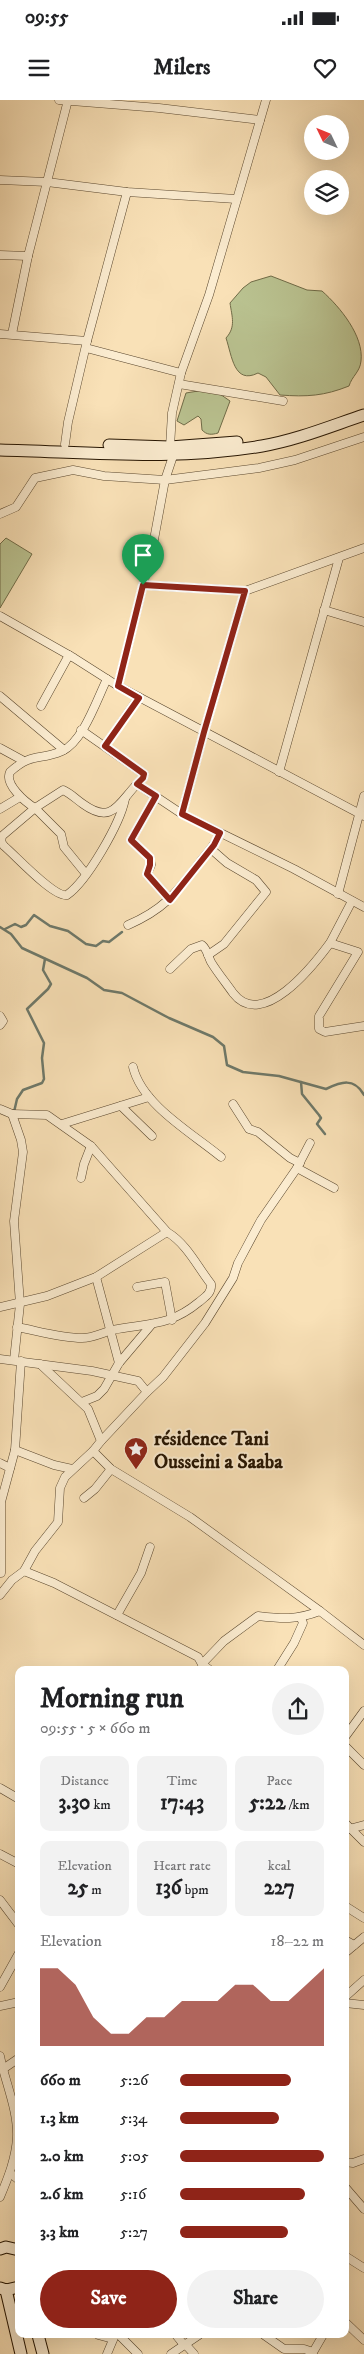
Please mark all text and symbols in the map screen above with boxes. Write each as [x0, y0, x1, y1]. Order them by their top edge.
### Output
text: 09:55 [25, 6, 69, 29]
icon: menu [25, 54, 53, 82]
text: Milers [154, 54, 210, 81]
icon: heart [311, 54, 339, 82]
north arrow [304, 115, 349, 160]
map controls [304, 115, 349, 215]
button: layers [304, 170, 349, 215]
pin [122, 534, 164, 585]
icon: arrive [129, 541, 157, 569]
place label: résidence Tani Ousseini a Saaba [154, 1427, 283, 1475]
place icon: résidence Tani Ousseini a Saaba [123, 1436, 149, 1470]
text: Morning run [40, 1681, 184, 1716]
button: share [272, 1683, 324, 1735]
text: 09:55 · 5 × 660 m [40, 1718, 151, 1738]
text: Distance [61, 1772, 109, 1790]
text: Time [167, 1772, 197, 1790]
text: Pace [266, 1772, 292, 1790]
text: 3.30 [58, 1790, 90, 1816]
text: 17:43 [160, 1790, 204, 1816]
text: 5:22 [249, 1790, 285, 1816]
text: km [90, 1796, 111, 1814]
text: /km [285, 1796, 310, 1814]
text: Elevation [58, 1857, 112, 1875]
text: Heart rate [153, 1857, 211, 1875]
text: kcal [268, 1857, 291, 1875]
text: 25 [68, 1875, 88, 1901]
text: 136 [155, 1875, 182, 1901]
text: 227 [264, 1875, 295, 1901]
text: m [88, 1881, 102, 1899]
text: bpm [182, 1881, 209, 1899]
text: Elevation [40, 1931, 102, 1951]
text: 18–22 m [271, 1931, 324, 1951]
text: 660 m [40, 2070, 81, 2090]
text: 5:26 [120, 2070, 148, 2090]
text: 1.3 km [40, 2108, 79, 2128]
text: 5:34 [120, 2108, 147, 2128]
text: 2.0 km [40, 2146, 84, 2166]
text: 5:05 [120, 2146, 149, 2166]
text: 2.6 km [40, 2184, 84, 2204]
text: 5:16 [120, 2184, 146, 2204]
text: 3.3 km [40, 2222, 79, 2242]
text: 5:27 [120, 2222, 148, 2242]
button: Save [40, 2270, 177, 2328]
button: Share [187, 2270, 324, 2328]

